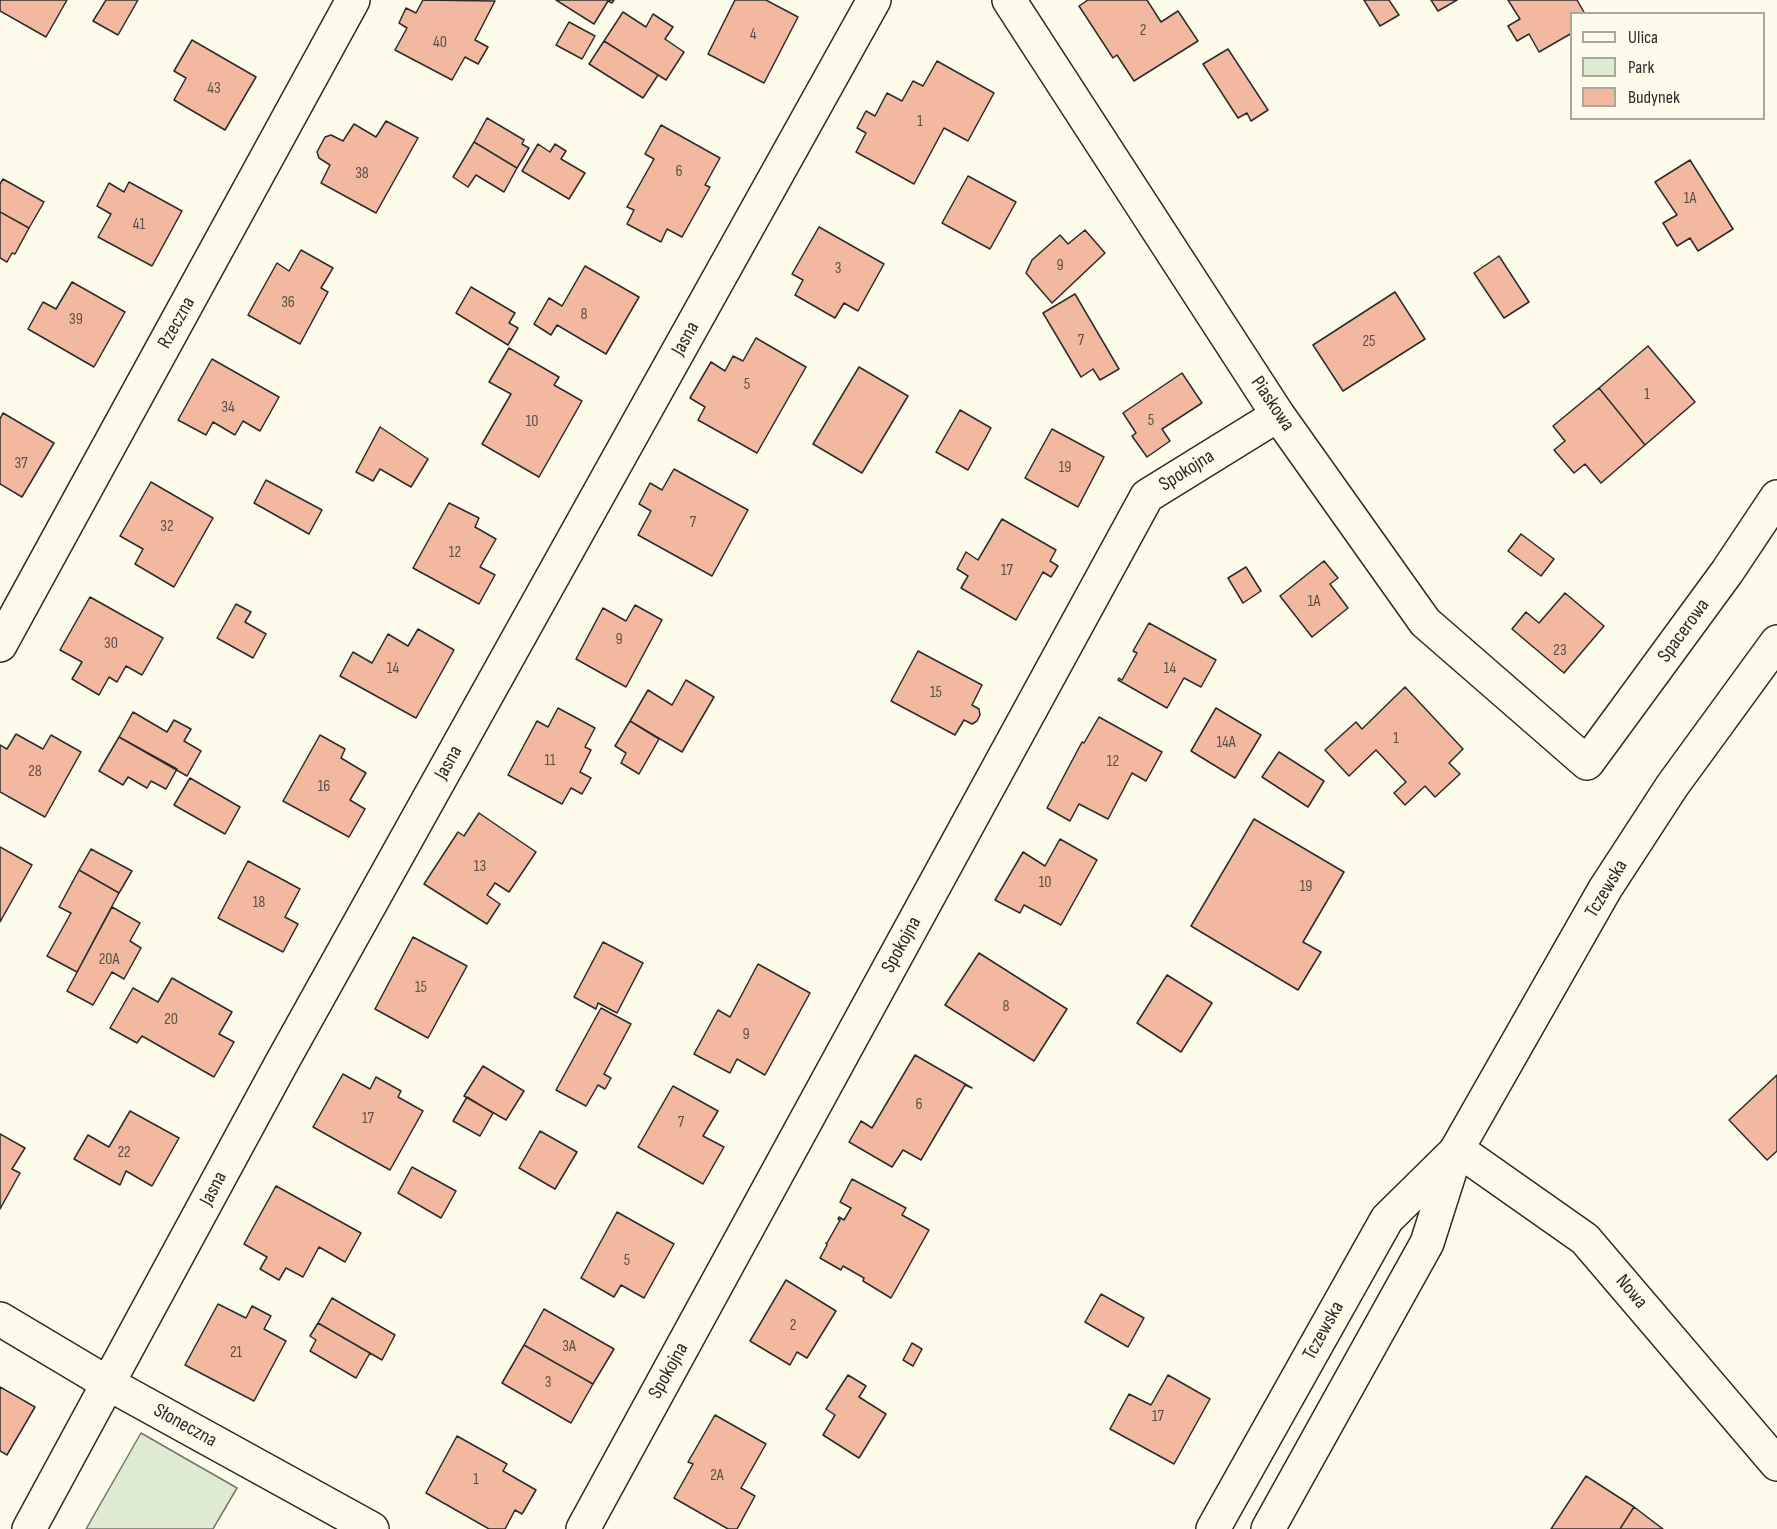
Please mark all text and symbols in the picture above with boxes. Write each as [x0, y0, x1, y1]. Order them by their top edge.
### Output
legend [1570, 12, 1765, 120]
house number: 2 [1140, 21, 1146, 41]
house number: 4 [750, 25, 756, 45]
text: Ulica [1628, 27, 1658, 48]
house number: 40 [433, 33, 447, 53]
text: Park [1628, 57, 1654, 78]
house number: 43 [207, 79, 221, 99]
text: Budynek [1628, 87, 1680, 108]
house number: 1 [917, 112, 923, 132]
house number: 6 [675, 162, 683, 182]
house number: 38 [355, 164, 369, 184]
house number: 1A [1684, 189, 1696, 209]
house number: 41 [133, 215, 145, 235]
house number: 9 [1056, 256, 1064, 276]
house number: 3 [835, 259, 841, 279]
street label: Rzeczna [153, 293, 201, 353]
house number: 36 [281, 293, 295, 313]
house number: 8 [580, 305, 588, 325]
house number: 39 [69, 310, 83, 330]
street label: Jasna [667, 318, 705, 360]
house number: 7 [1078, 331, 1084, 351]
house number: 25 [1362, 332, 1376, 352]
street label: Piaskowa [1245, 372, 1299, 436]
house number: 5 [744, 375, 750, 395]
house number: 1 [1644, 385, 1650, 405]
house number: 34 [221, 398, 235, 418]
house number: 5 [1148, 411, 1154, 431]
house number: 10 [526, 412, 538, 432]
street label: Spokojna [1155, 445, 1219, 497]
house number: 37 [14, 454, 28, 474]
house number: 19 [1059, 458, 1071, 478]
house number: 7 [690, 513, 696, 533]
house number: 32 [160, 517, 174, 537]
house number: 12 [449, 543, 461, 563]
house number: 17 [1001, 561, 1013, 581]
house number: 1A [1308, 592, 1320, 612]
street label: Spacerowa [1653, 595, 1715, 667]
house number: 9 [615, 630, 623, 650]
house number: 30 [104, 634, 118, 654]
house number: 23 [1553, 641, 1567, 661]
house number: 14 [387, 659, 399, 679]
house number: 14 [1164, 659, 1176, 679]
house number: 15 [930, 683, 942, 703]
house number: 1 [1393, 729, 1399, 749]
house number: 14A [1216, 733, 1236, 753]
street label: Jasna [430, 742, 468, 784]
house number: 11 [544, 751, 556, 771]
house number: 12 [1107, 752, 1119, 772]
house number: 28 [28, 762, 42, 782]
house number: 16 [318, 777, 330, 797]
street label: Tczewska [1580, 856, 1634, 922]
house number: 13 [474, 857, 486, 877]
house number: 10 [1039, 873, 1051, 893]
house number: 19 [1300, 877, 1312, 897]
house number: 18 [253, 893, 265, 913]
street label: Spokojna [877, 913, 927, 977]
house number: 20A [99, 950, 119, 970]
house number: 15 [415, 978, 427, 998]
house number: 8 [1002, 997, 1010, 1017]
house number: 20 [164, 1010, 178, 1030]
house number: 9 [742, 1025, 750, 1045]
house number: 6 [915, 1095, 923, 1115]
house number: 17 [362, 1109, 374, 1129]
house number: 7 [678, 1113, 684, 1133]
house number: 22 [117, 1143, 131, 1163]
street label: Jasna [195, 1168, 233, 1210]
house number: 5 [624, 1251, 630, 1271]
street label: Nowa [1610, 1270, 1652, 1314]
street label: Tczewska [1298, 1298, 1350, 1364]
house number: 2 [790, 1316, 796, 1336]
house number: 3A [562, 1337, 576, 1357]
street label: Spokojna [644, 1339, 694, 1403]
house number: 21 [230, 1343, 242, 1363]
house number: 3 [545, 1373, 551, 1393]
street label: Słoneczna [149, 1399, 221, 1453]
house number: 17 [1152, 1407, 1164, 1427]
house number: 2A [710, 1466, 724, 1486]
house number: 1 [473, 1470, 479, 1490]

